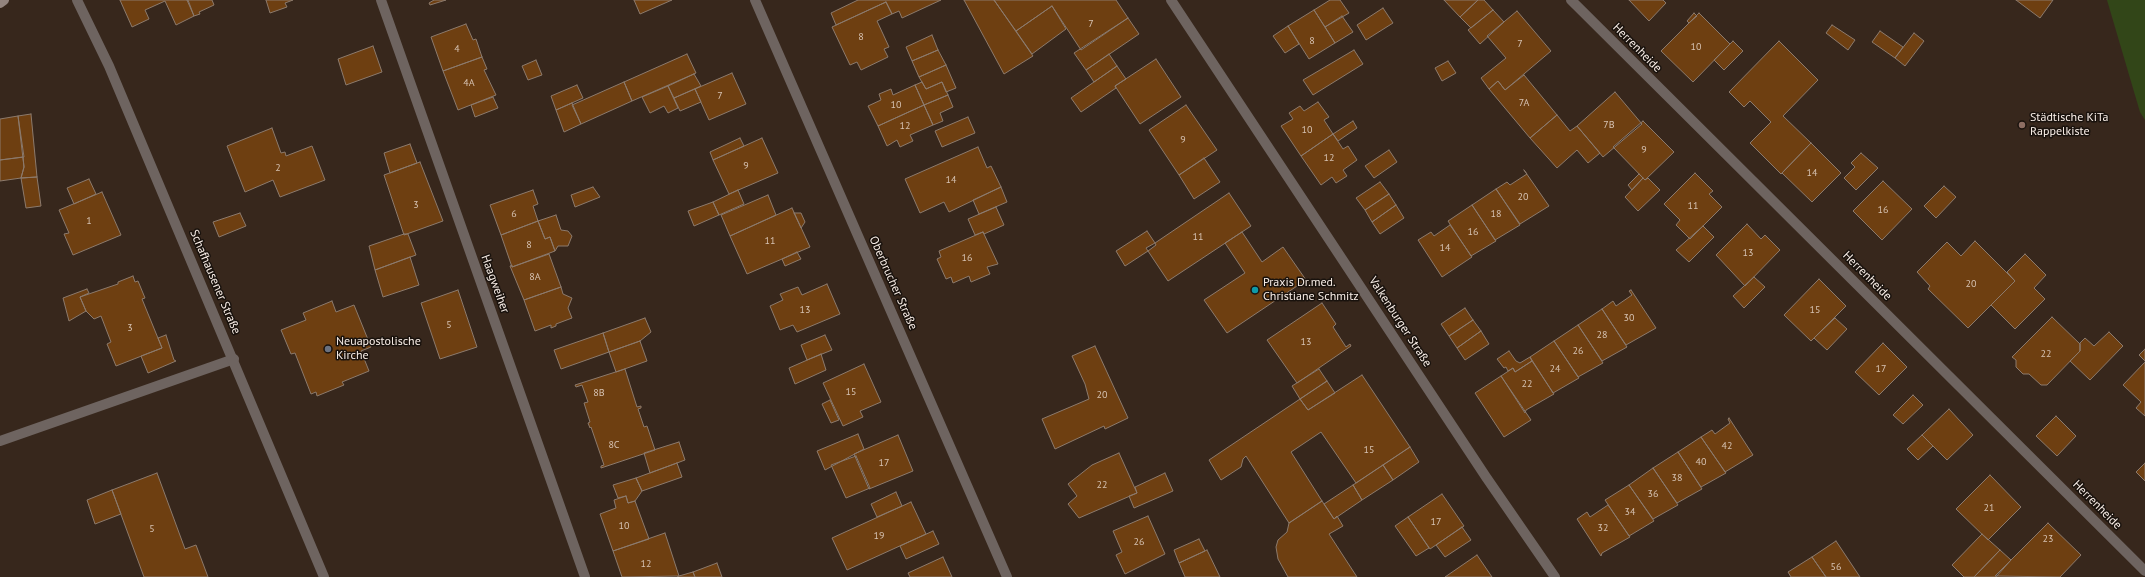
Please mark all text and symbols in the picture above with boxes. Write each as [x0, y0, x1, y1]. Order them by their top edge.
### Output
house number: 7 [1088, 18, 1094, 30]
street label: Herrenheide [1609, 20, 1665, 76]
house number: 8 [858, 31, 864, 43]
house number: 8 [1309, 35, 1315, 47]
house number: 7 [1517, 38, 1523, 50]
house number: 10 [1691, 41, 1701, 53]
house number: 4 [454, 43, 460, 55]
house number: 4A [463, 77, 475, 89]
house number: 7 [717, 90, 723, 102]
house number: 7A [1519, 97, 1529, 109]
house number: 10 [891, 99, 901, 111]
place label: Städtische KiTa Rappelkiste [2030, 111, 2108, 139]
house number: 7B [1603, 119, 1615, 131]
house number: 12 [900, 120, 910, 132]
marker: Städtische KiTa Rappelkiste [2017, 120, 2027, 130]
house number: 10 [1302, 124, 1312, 136]
house number: 9 [1180, 134, 1186, 146]
house number: 9 [1641, 144, 1647, 156]
house number: 12 [1324, 152, 1334, 164]
house number: 9 [743, 160, 749, 172]
house number: 2 [275, 162, 281, 174]
house number: 14 [1807, 167, 1817, 179]
house number: 14 [946, 174, 956, 186]
house number: 20 [1518, 191, 1528, 203]
house number: 3 [413, 199, 419, 211]
house number: 11 [1688, 200, 1698, 212]
house number: 16 [1878, 204, 1888, 216]
house number: 6 [511, 208, 517, 220]
house number: 18 [1491, 208, 1501, 220]
house number: 1 [86, 215, 92, 227]
house number: 16 [1468, 226, 1478, 238]
street label: Schafhausener Straße [187, 228, 243, 336]
house number: 11 [1193, 231, 1203, 243]
street label: Oberbrucher Straße [866, 234, 920, 332]
house number: 11 [765, 235, 775, 247]
house number: 8 [526, 239, 532, 251]
house number: 14 [1440, 242, 1450, 254]
house number: 13 [1743, 247, 1753, 259]
street label: Herrenheide [1839, 248, 1895, 304]
house number: 16 [962, 252, 972, 264]
street label: Haagweiher [478, 253, 512, 315]
house number: 8A [529, 271, 541, 283]
street label: Valkenburger Straße [1366, 274, 1434, 370]
place label: Praxis Dr.med. Christiane Schmitz [1263, 276, 1359, 304]
house number: 20 [1966, 278, 1976, 290]
marker: Praxis Dr.med. Christiane Schmitz [1250, 285, 1260, 295]
house number: 13 [800, 304, 810, 316]
house number: 15 [1810, 304, 1820, 316]
house number: 30 [1624, 312, 1634, 324]
house number: 5 [446, 319, 452, 331]
house number: 3 [127, 322, 133, 334]
house number: 28 [1597, 329, 1607, 341]
place label: Neuapostolische Kirche [336, 335, 421, 363]
house number: 13 [1301, 336, 1311, 348]
marker: Neuapostolische Kirche [323, 344, 333, 354]
house number: 26 [1573, 345, 1583, 357]
house number: 22 [2041, 348, 2051, 360]
house number: 24 [1550, 363, 1560, 375]
house number: 17 [1876, 363, 1886, 375]
house number: 22 [1522, 378, 1532, 390]
house number: 15 [846, 386, 856, 398]
house number: 8B [593, 387, 605, 399]
house number: 20 [1097, 389, 1107, 401]
house number: 8C [608, 439, 620, 451]
house number: 42 [1722, 440, 1732, 452]
house number: 15 [1364, 444, 1374, 456]
house number: 40 [1696, 456, 1706, 468]
house number: 17 [879, 457, 889, 469]
house number: 38 [1672, 472, 1682, 484]
street label: Herrenheide [2069, 477, 2125, 533]
house number: 22 [1097, 479, 1107, 491]
house number: 36 [1648, 488, 1658, 500]
house number: 21 [1984, 502, 1994, 514]
house number: 34 [1625, 506, 1635, 518]
house number: 17 [1431, 516, 1441, 528]
house number: 10 [619, 520, 629, 532]
house number: 32 [1598, 522, 1608, 534]
house number: 5 [149, 523, 155, 535]
house number: 19 [874, 530, 884, 542]
house number: 23 [2043, 533, 2053, 545]
house number: 26 [1134, 536, 1144, 548]
house number: 12 [641, 558, 651, 570]
house number: 56 [1831, 561, 1841, 573]

